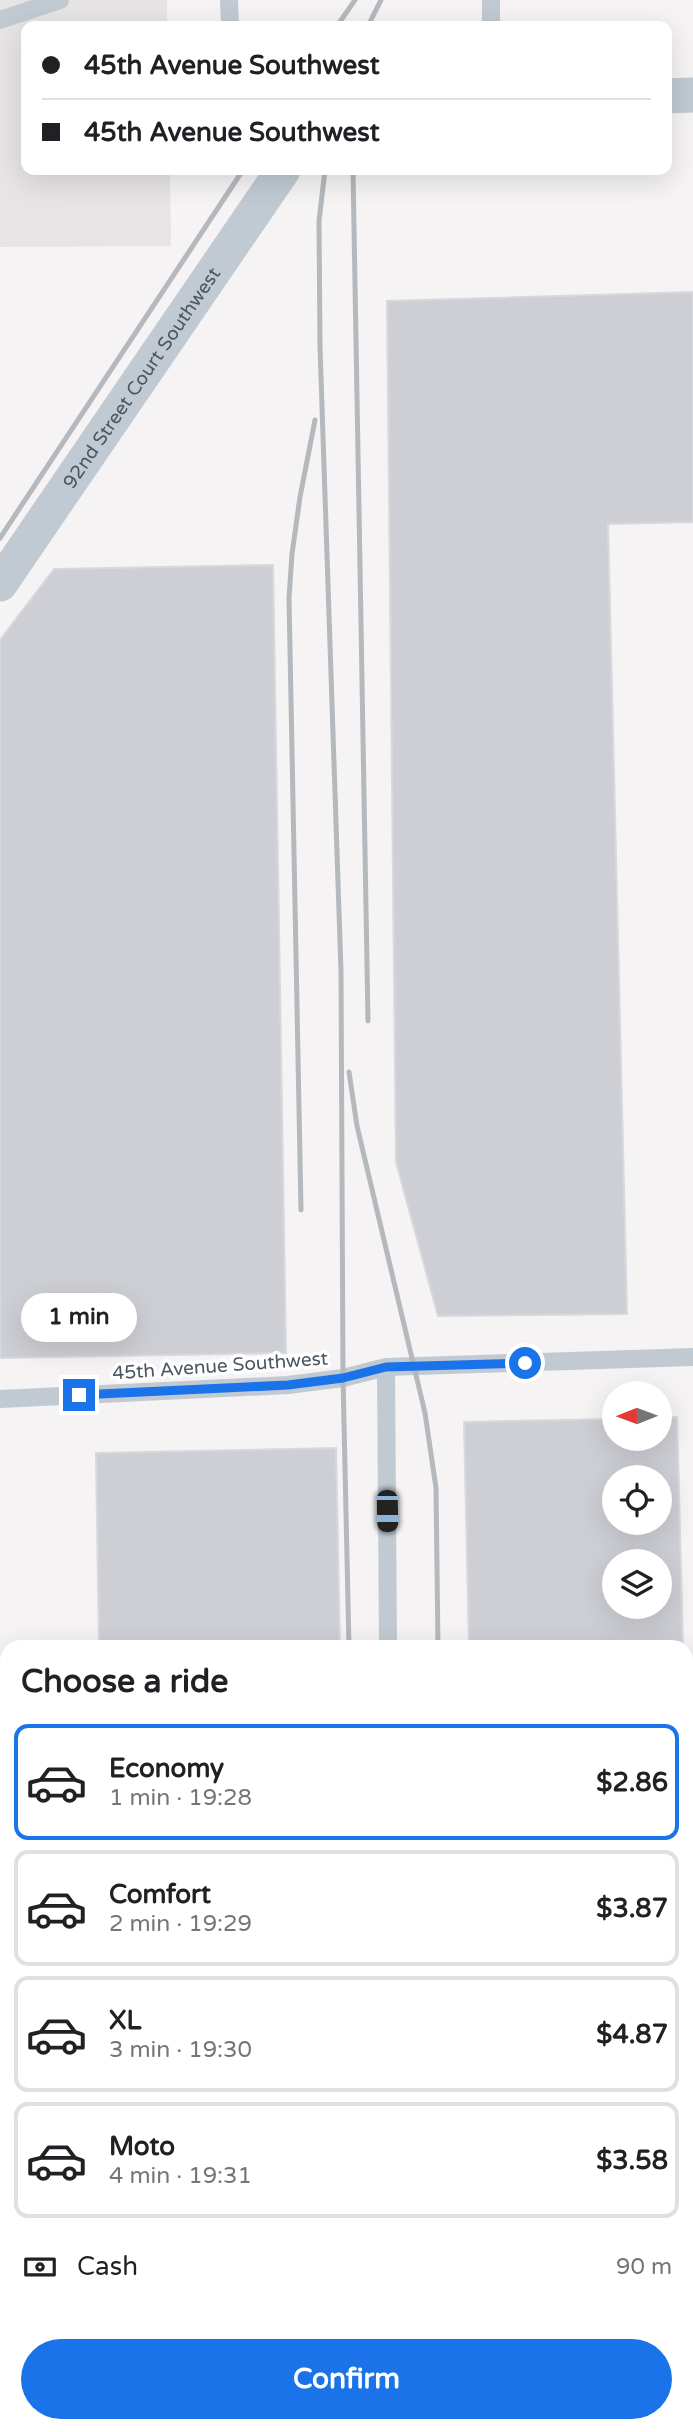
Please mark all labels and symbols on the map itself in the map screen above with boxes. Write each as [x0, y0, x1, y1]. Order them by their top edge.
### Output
street label: 92nd Street Court Southwest [59, 263, 225, 493]
callout: 1 min [21, 1294, 137, 1342]
street label: 45th Avenue Southwest [112, 1347, 329, 1385]
route start [509, 1347, 541, 1379]
route end [63, 1379, 95, 1411]
north arrow [602, 1381, 672, 1451]
car [377, 1490, 398, 1532]

